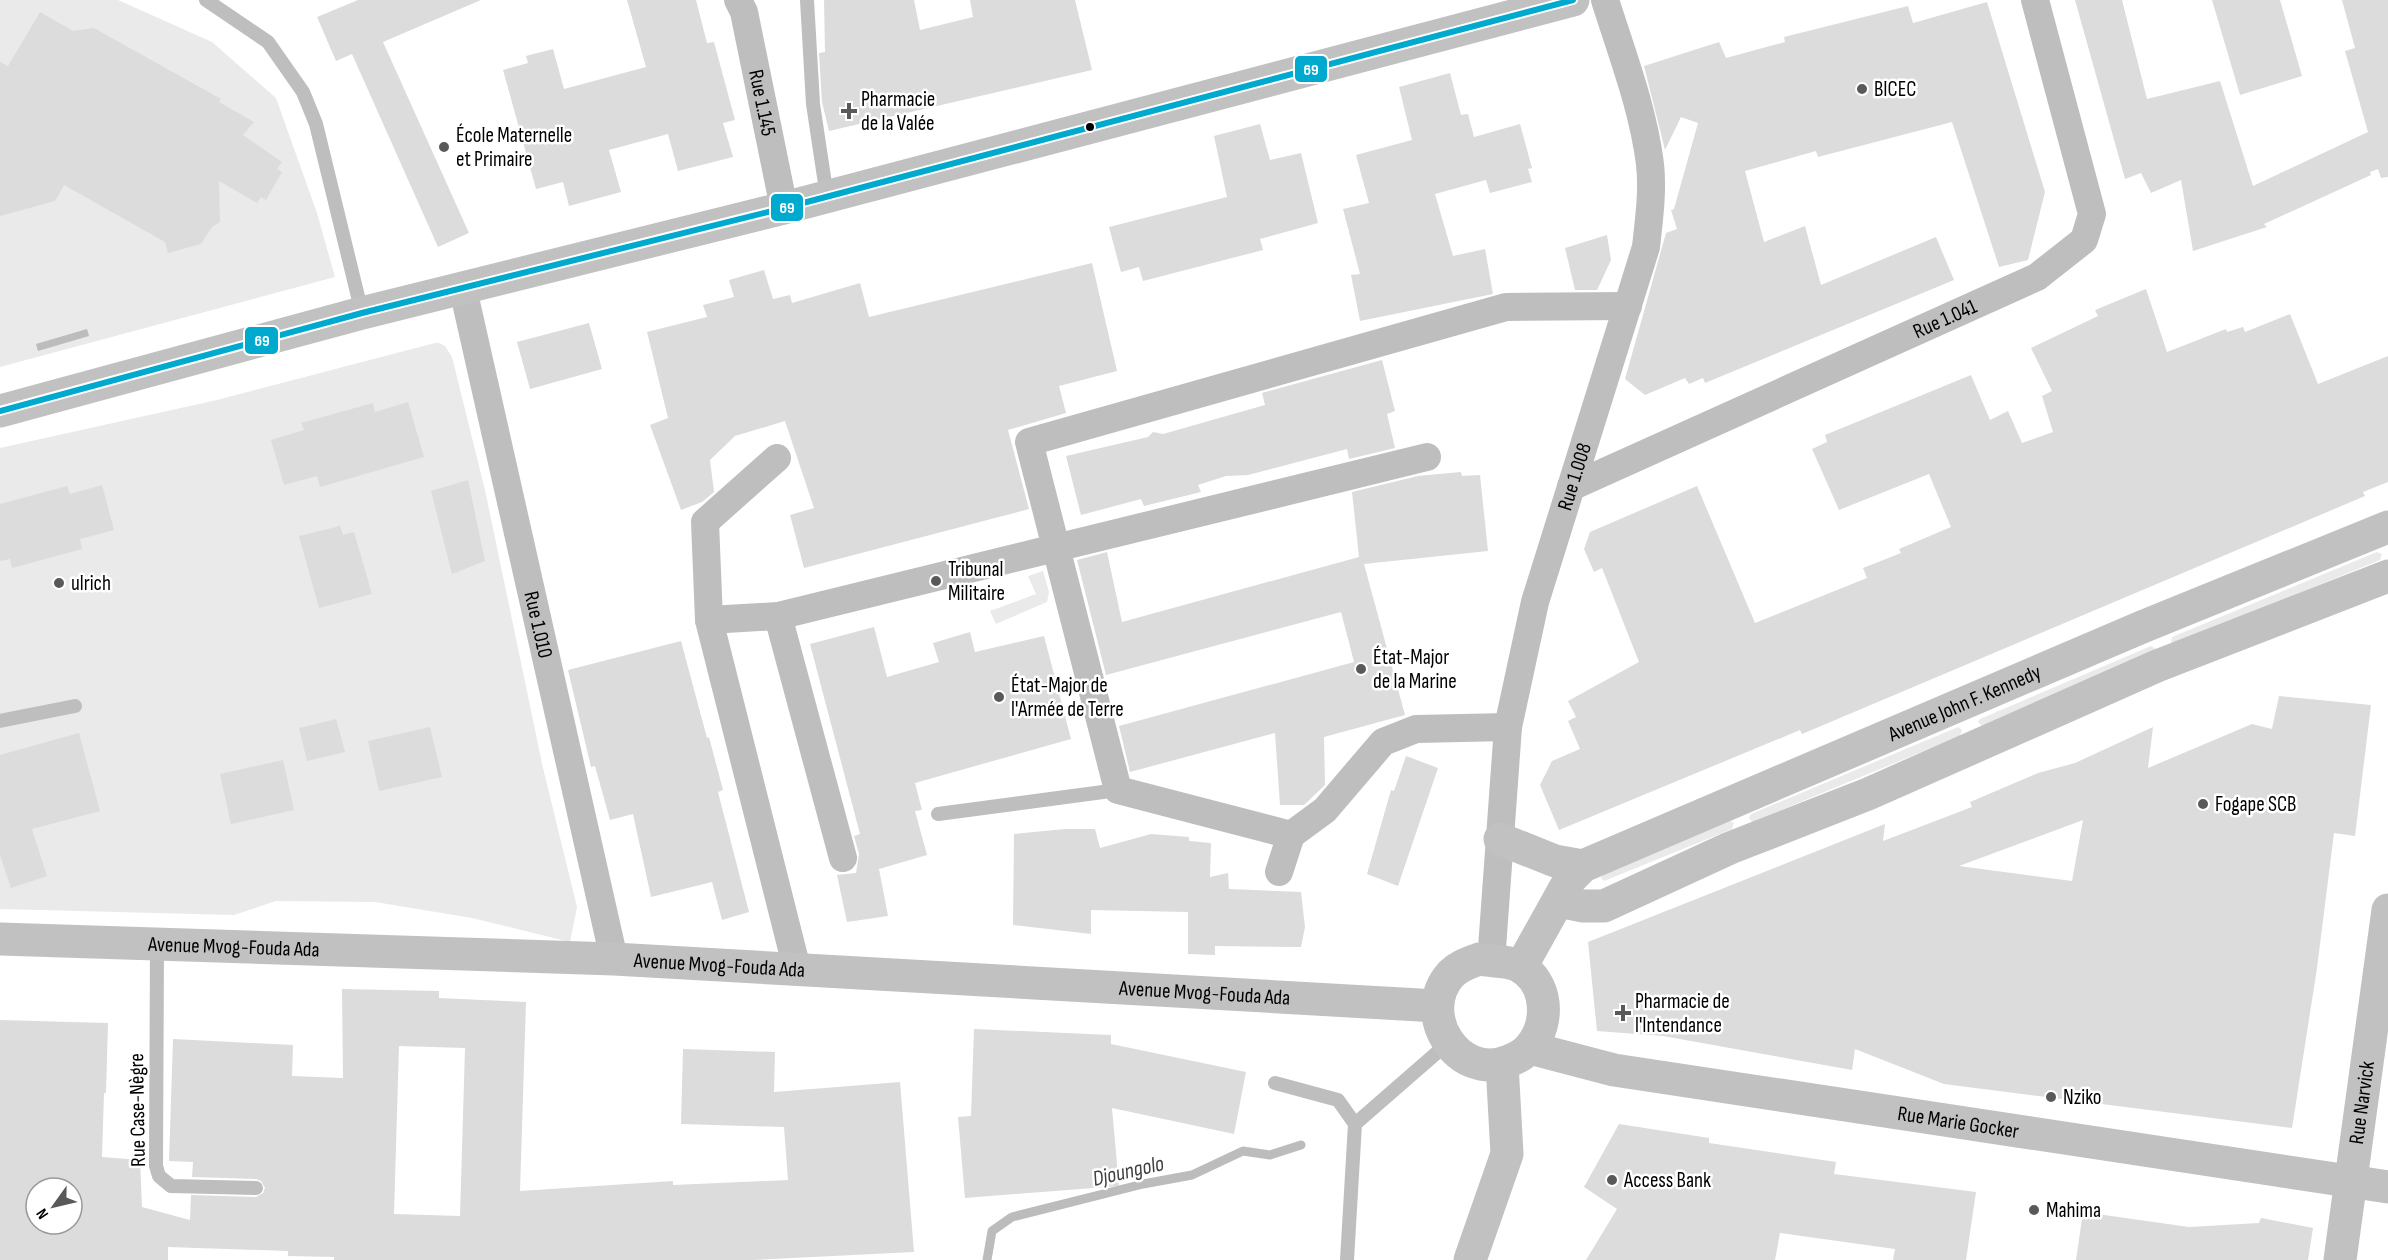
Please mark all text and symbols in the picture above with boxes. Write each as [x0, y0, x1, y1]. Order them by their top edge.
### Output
line badge: 69 [1294, 55, 1328, 83]
text: 69 [1303, 61, 1319, 80]
street label: Rue 1.145 [743, 67, 781, 138]
place label: BICEC [1874, 77, 1916, 102]
marker: BICEC [1855, 82, 1869, 96]
place label: Pharmacie de la Valée [861, 87, 935, 136]
marker: Pharmacie de la Valée [842, 104, 856, 118]
unlabelled marker [1084, 121, 1096, 133]
place label: École Maternelle et Primaire [456, 123, 572, 172]
marker: École Maternelle et Primaire [437, 140, 451, 154]
line badge: 69 [770, 193, 804, 222]
text: 69 [779, 199, 795, 218]
street label: Rue 1.041 [1909, 294, 1981, 344]
line badge: 69 [244, 326, 279, 355]
text: 69 [254, 332, 270, 351]
street label: Rue 1.008 [1552, 440, 1597, 514]
place label: Tribunal Militaire [948, 557, 1005, 606]
place label: ulrich [71, 571, 111, 596]
marker: Tribunal Militaire [929, 574, 943, 588]
marker: ulrich [52, 576, 66, 590]
street label: Rue 1.010 [519, 589, 558, 660]
place label: État-Major de la Marine [1373, 645, 1457, 694]
street label: Avenue John F. Kennedy [1884, 660, 2045, 747]
marker: État-Major de la Marine [1354, 662, 1368, 676]
place label: État-Major de l'Armée de Terre [1011, 673, 1124, 722]
marker: État-Major de l'Armée de Terre [992, 690, 1006, 704]
place label: Fogape SCB [2215, 792, 2296, 817]
marker: Fogape SCB [2196, 797, 2210, 811]
street label: Avenue Mvog-Fouda Ada [147, 932, 320, 962]
street label: Avenue Mvog-Fouda Ada [632, 948, 806, 983]
street label: Avenue Mvog-Fouda Ada [1117, 976, 1291, 1011]
place label: Pharmacie de l'Intendance [1635, 989, 1730, 1038]
marker: Pharmacie de l'Intendance [1616, 1006, 1630, 1020]
street label: Rue Case-Nègre [124, 1053, 151, 1167]
street label: Rue Narvick [2344, 1059, 2380, 1146]
place label: Nziko [2063, 1085, 2102, 1110]
marker: Nziko [2044, 1090, 2058, 1104]
street label: Rue Marie Gocker [1896, 1101, 2021, 1144]
water label: Djoungolo [1090, 1150, 1167, 1193]
place label: Access Bank [1623, 1168, 1711, 1193]
marker: Access Bank [1605, 1173, 1619, 1187]
north arrow [24, 1176, 84, 1236]
place label: Mahima [2046, 1198, 2101, 1223]
marker: Mahima [2027, 1203, 2041, 1217]
text: N [33, 1205, 53, 1222]

